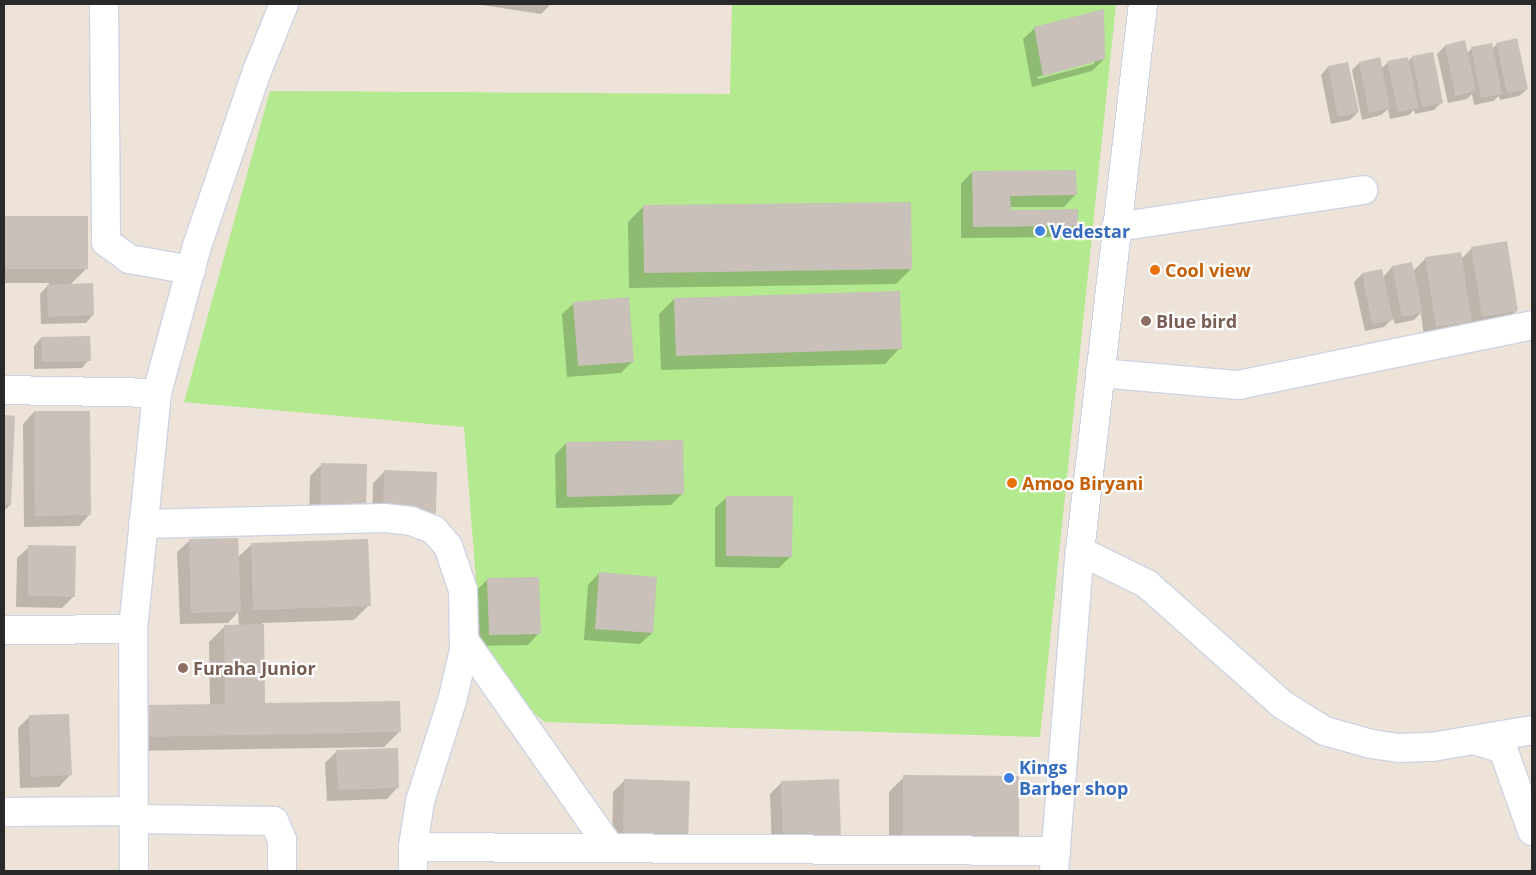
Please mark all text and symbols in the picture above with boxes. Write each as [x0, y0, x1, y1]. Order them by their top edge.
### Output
place label: Vedestar [1050, 220, 1130, 242]
marker: Vedestar [1034, 225, 1046, 237]
place label: Cool view [1165, 259, 1251, 281]
marker: Cool view [1149, 264, 1161, 276]
place label: Blue bird [1156, 310, 1237, 332]
marker: Blue bird [1140, 315, 1152, 327]
place label: Amoo Biryani [1022, 472, 1143, 494]
marker: Amoo Biryani [1006, 477, 1018, 489]
place label: Furaha Junior [193, 657, 316, 679]
marker: Furaha Junior [177, 662, 189, 674]
place label: Kings Barber shop [1019, 757, 1128, 800]
marker: Kings Barber shop [1003, 772, 1015, 784]

